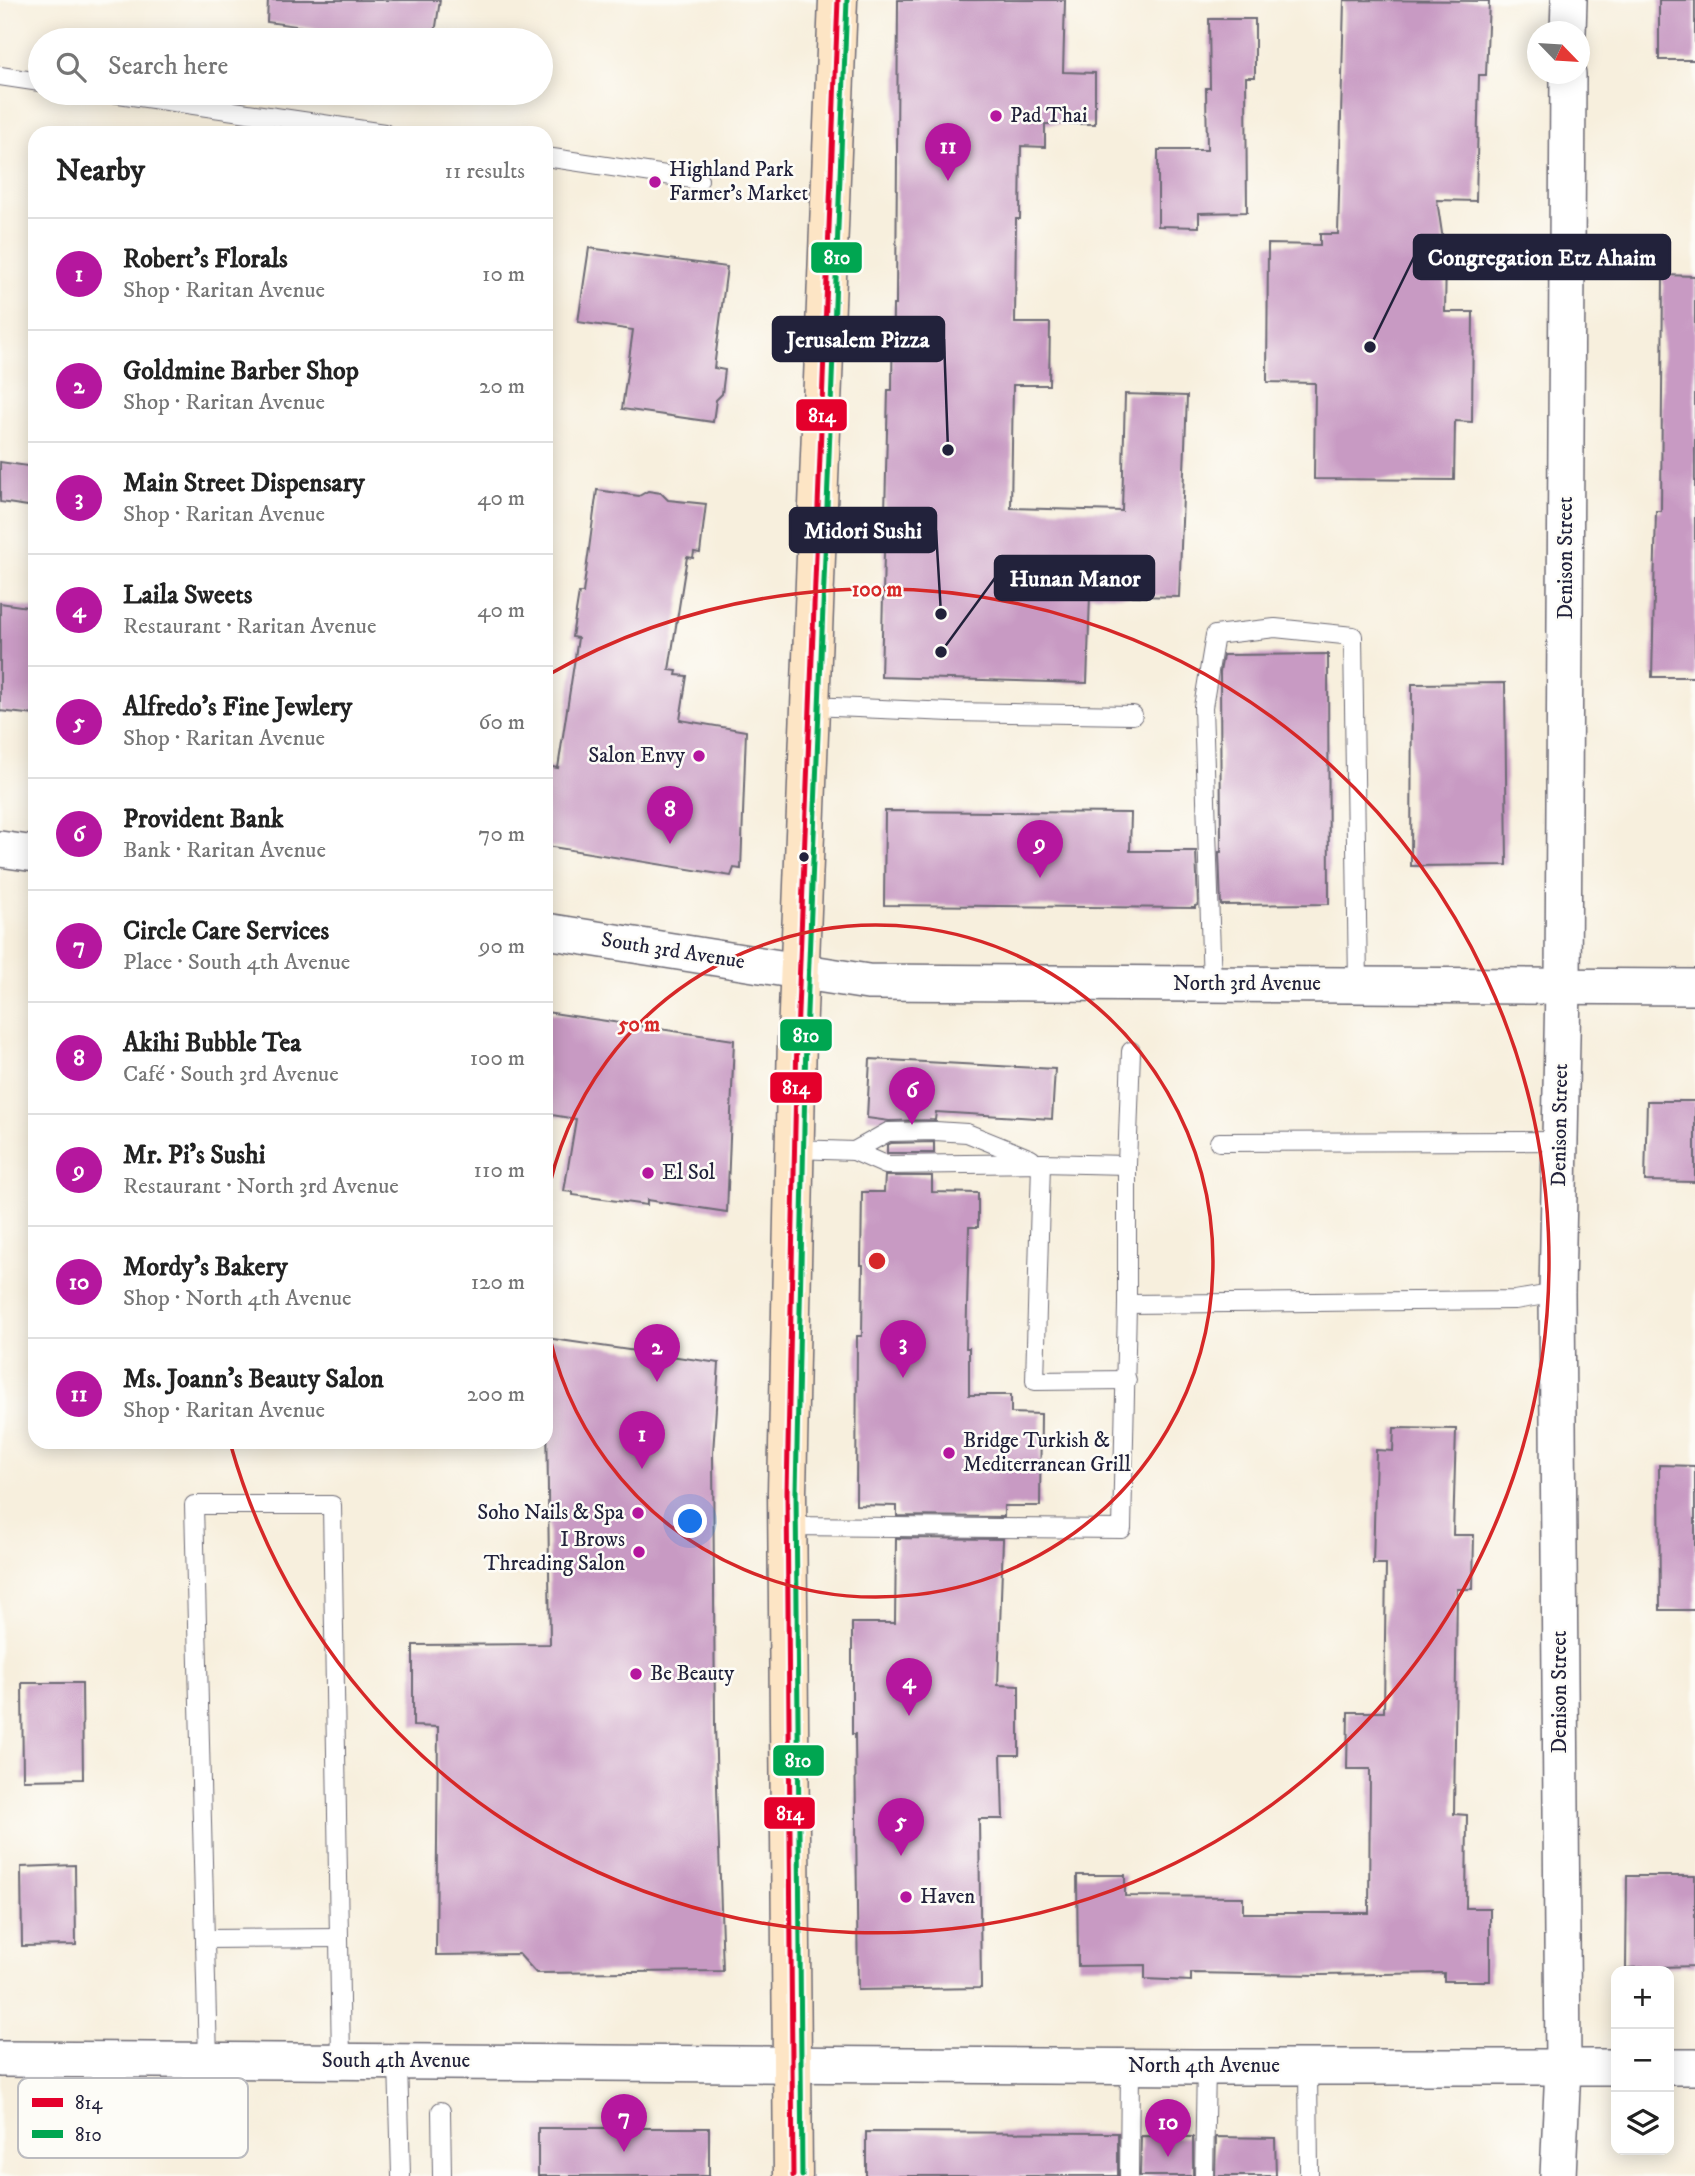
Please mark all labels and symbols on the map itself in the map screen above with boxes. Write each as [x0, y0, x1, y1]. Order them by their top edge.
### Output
north arrow [1527, 21, 1590, 84]
place label: Pad Thai [1010, 103, 1087, 129]
marker: Pad Thai [988, 108, 1004, 124]
pin: 11 [925, 123, 971, 181]
place label: Highland Park Farmer's Market [669, 157, 809, 207]
marker: Highland Park Farmer's Market [647, 174, 663, 190]
callout: Congregation Etz Ahaim [1414, 235, 1670, 279]
line badge: 810 [810, 241, 863, 274]
text: Congregation Etz Ahaim [1428, 244, 1657, 273]
text: 810 [824, 247, 850, 270]
callout: Jerusalem Pizza [773, 317, 944, 361]
text: Jerusalem Pizza [784, 326, 931, 355]
line badge: 814 [795, 398, 848, 432]
text: 814 [808, 405, 837, 428]
street label: Denison Street [1553, 496, 1579, 620]
callout: Midori Sushi [790, 508, 936, 552]
text: Midori Sushi [804, 517, 922, 546]
callout: Hunan Manor [995, 556, 1154, 600]
text: Hunan Manor [1009, 565, 1141, 594]
text: 100 m [852, 577, 902, 603]
place label: Salon Envy [588, 743, 686, 769]
marker: Salon Envy [691, 748, 707, 764]
pin: 8 [647, 786, 693, 844]
pin: 9 [1017, 820, 1063, 878]
unlabelled marker [797, 850, 811, 864]
street label: South 3rd Avenue [599, 927, 747, 975]
street label: North 3rd Avenue [1173, 971, 1321, 997]
text: 50 m [617, 1012, 660, 1038]
line badge: 810 [779, 1018, 833, 1052]
text: 810 [793, 1025, 819, 1048]
street label: Denison Street [1546, 1063, 1574, 1187]
pin: 6 [889, 1067, 935, 1125]
line badge: 814 [769, 1071, 823, 1104]
text: 814 [782, 1077, 811, 1100]
place label: El Sol [662, 1160, 716, 1186]
marker: El Sol [640, 1165, 656, 1181]
centre of rings [865, 1249, 889, 1273]
pin: 3 [880, 1320, 926, 1378]
pin: 2 [634, 1324, 680, 1382]
pin: 1 [619, 1411, 665, 1469]
place label: Bridge Turkish & Mediterranean Grill [963, 1428, 1132, 1478]
marker: Bridge Turkish & Mediterranean Grill [941, 1445, 957, 1461]
place label: Soho Nails & Spa [477, 1500, 624, 1526]
your location [673, 1504, 707, 1538]
marker: Soho Nails & Spa [630, 1505, 646, 1521]
place label: I Brows Threading Salon [484, 1527, 625, 1577]
marker: I Brows Threading Salon [631, 1544, 647, 1560]
street label: Denison Street [1547, 1630, 1573, 1754]
pin: 4 [886, 1658, 932, 1716]
place label: Be Beauty [650, 1661, 735, 1687]
marker: Be Beauty [628, 1666, 644, 1682]
line badge: 810 [772, 1744, 825, 1777]
text: 810 [785, 1750, 811, 1773]
line badge: 814 [763, 1796, 816, 1830]
pin: 5 [878, 1798, 924, 1856]
text: 814 [776, 1803, 805, 1826]
place label: Haven [920, 1884, 975, 1910]
marker: Haven [898, 1889, 914, 1905]
street label: South 4th Avenue [322, 2048, 471, 2074]
street label: North 4th Avenue [1128, 2053, 1280, 2079]
legend [18, 2078, 248, 2158]
text: 814 [75, 2092, 103, 2115]
pin: 7 [601, 2094, 647, 2152]
pin: 10 [1145, 2099, 1191, 2157]
text: 810 [75, 2124, 102, 2147]

